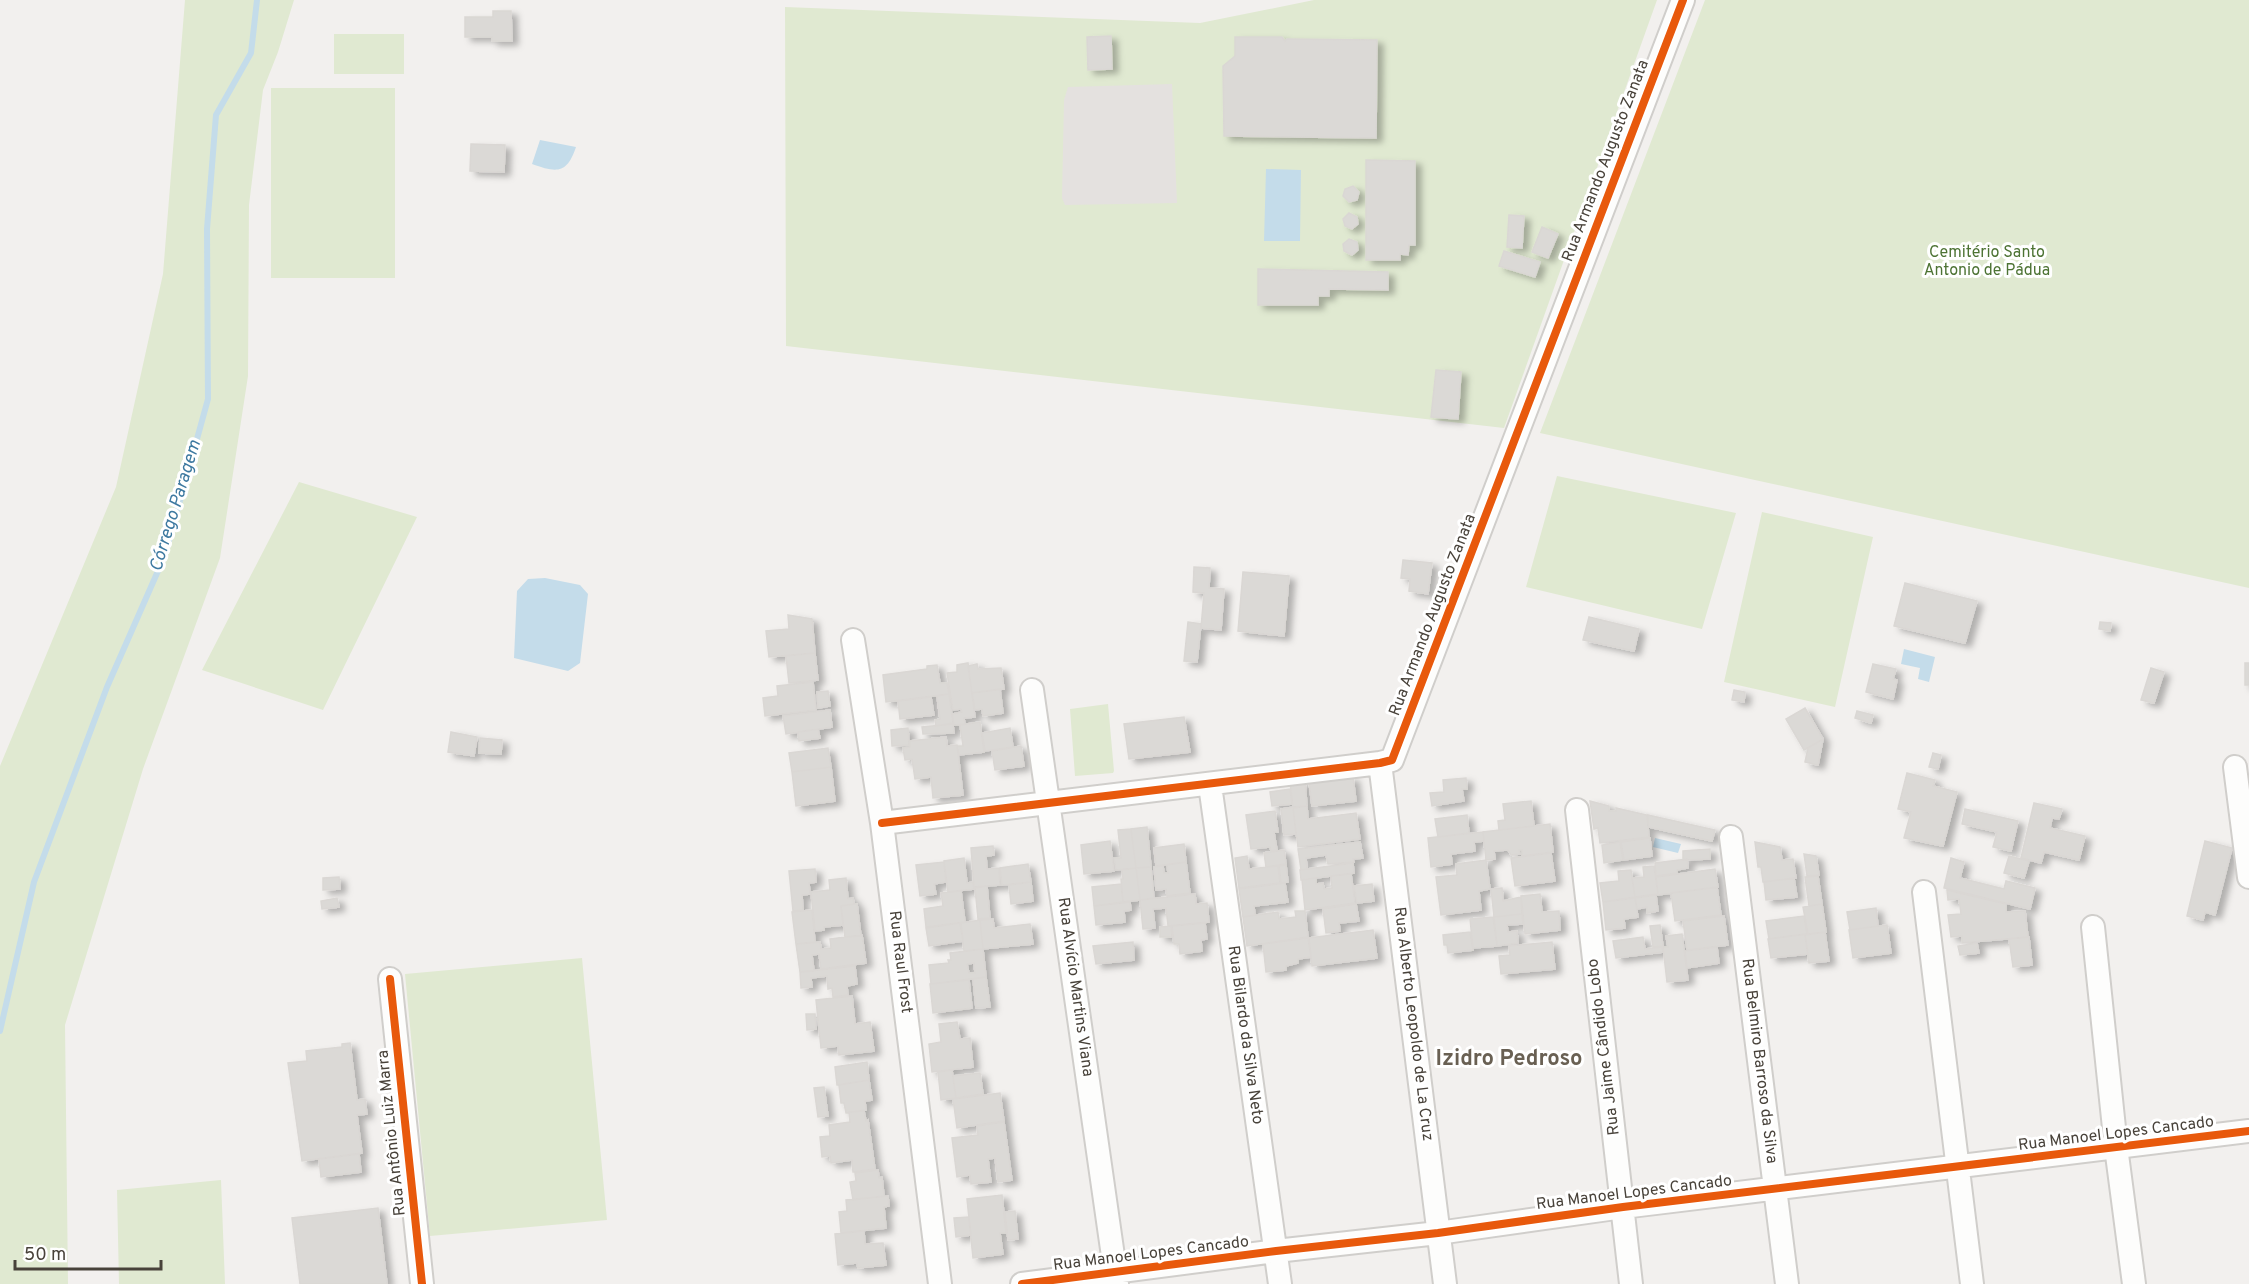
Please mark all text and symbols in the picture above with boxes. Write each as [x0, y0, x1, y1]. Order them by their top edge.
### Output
street label: Rua Armando Augusto Zanata [1558, 57, 1654, 265]
park label: Cemitério Santo Antonio de Pádua [1924, 243, 2050, 281]
water label: Córrego Paragem [145, 437, 207, 574]
street label: Rua Armando Augusto Zanata [1385, 511, 1481, 719]
street label: Rua Alvício Martins Viana [1053, 896, 1097, 1078]
street label: Rua Alberto Leopoldo de La Cruz [1389, 906, 1437, 1142]
street label: Rua Raul Frost [884, 910, 916, 1014]
street label: Rua Bilardo da Silva Neto [1223, 944, 1267, 1126]
street label: Rua Jaime Cândido Lobo [1583, 957, 1625, 1136]
street label: Rua Belmiro Barroso da Silva [1736, 957, 1782, 1165]
district label: Izidro Pedroso [1435, 1046, 1583, 1073]
street label: Rua Antônio Luiz Marra [373, 1049, 411, 1217]
street label: Rua Manoel Lopes Cancado [2017, 1112, 2215, 1156]
street label: Rua Manoel Lopes Cancado [1535, 1171, 1733, 1215]
street label: Rua Manoel Lopes Cancado [1052, 1232, 1250, 1276]
scale bar [15, 1233, 160, 1271]
text: 50 m [24, 1244, 66, 1267]

